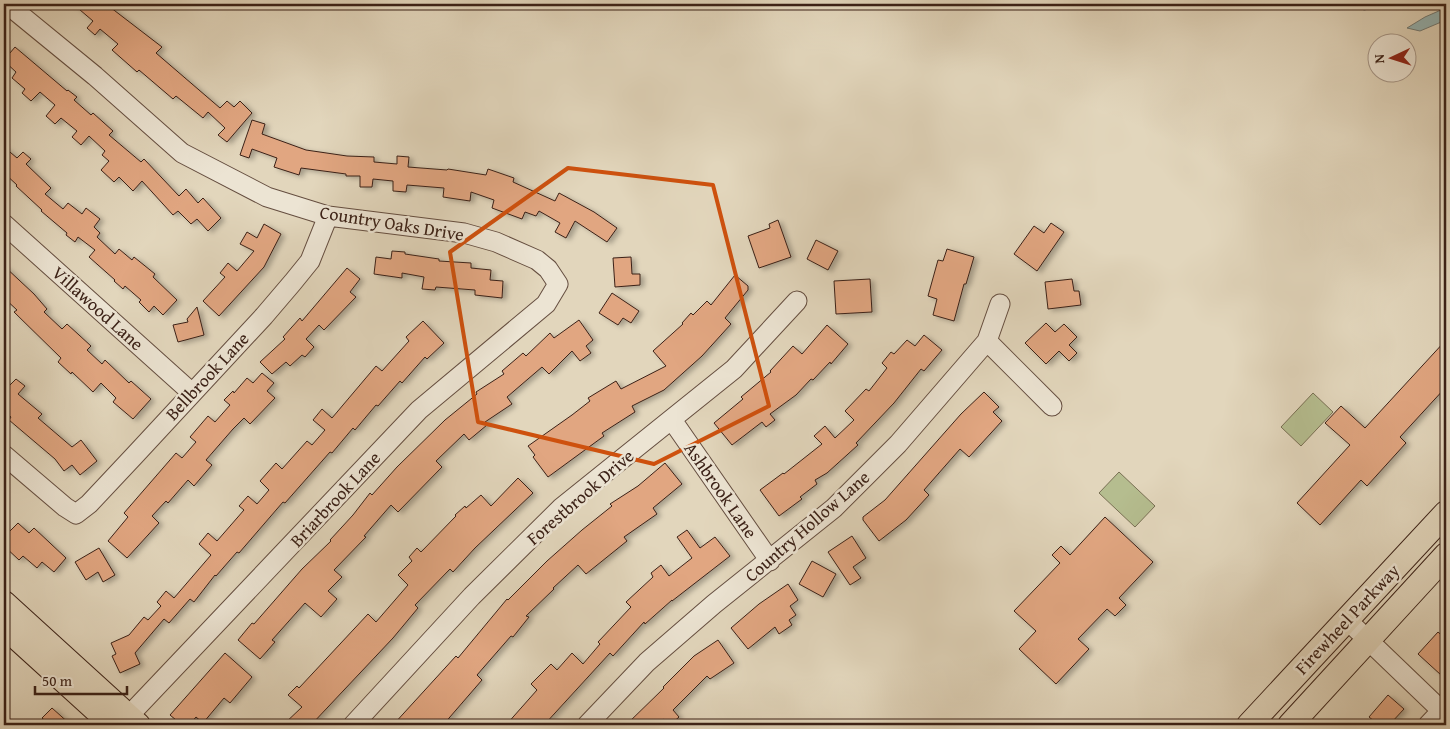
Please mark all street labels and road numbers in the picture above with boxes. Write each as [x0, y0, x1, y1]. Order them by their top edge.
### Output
street label: Country Oaks Drive [318, 198, 466, 248]
street label: Villawood Lane [46, 259, 150, 357]
street label: Bellbrook Lane [159, 326, 255, 426]
street label: Ashbrook Lane [678, 436, 764, 544]
street label: Forestbrook Drive [520, 443, 640, 551]
street label: Briarbrook Lane [283, 445, 387, 553]
street label: Country Hollow Lane [738, 464, 876, 588]
street label: Firewheel Parkway [1288, 557, 1406, 680]

